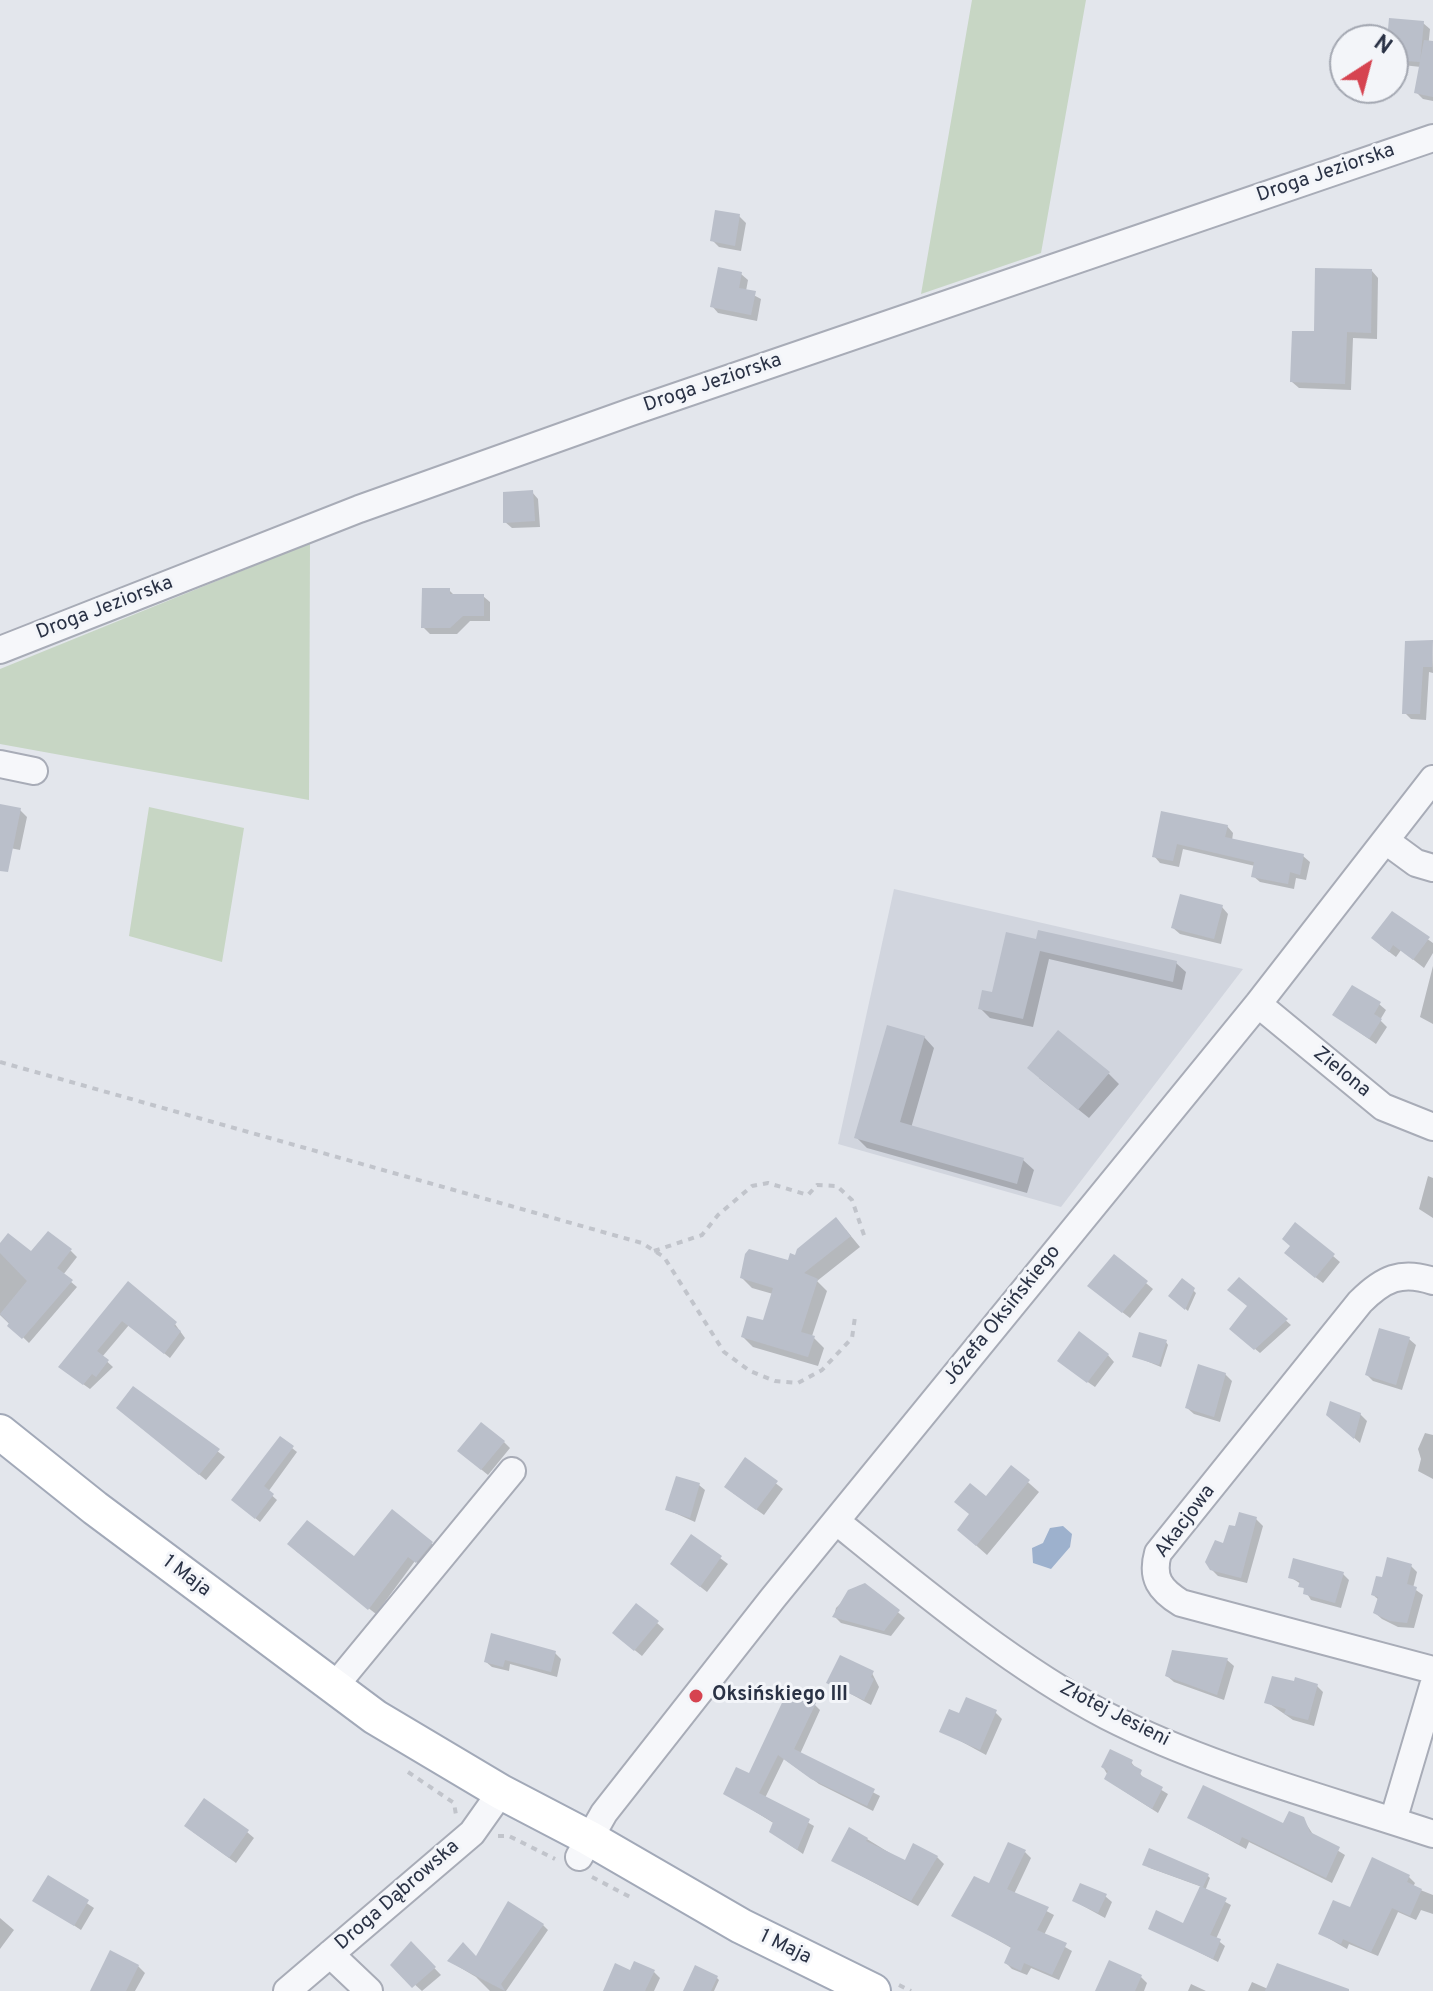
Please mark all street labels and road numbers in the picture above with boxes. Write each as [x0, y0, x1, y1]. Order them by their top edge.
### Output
street label: Droga Jeziorska [1254, 139, 1398, 209]
street label: Droga Jeziorska [641, 349, 785, 419]
street label: Droga Jeziorska [33, 572, 177, 646]
street label: Zielona [1307, 1043, 1375, 1103]
street label: Józefa Oksińskiego [939, 1241, 1067, 1391]
street label: Akacjowa [1151, 1481, 1221, 1563]
street label: 1 Maja [157, 1551, 215, 1603]
street label: Złotej Jesieni [1055, 1677, 1173, 1753]
street label: Droga Dąbrowska [331, 1836, 465, 1956]
street label: 1 Maja [755, 1925, 815, 1971]

